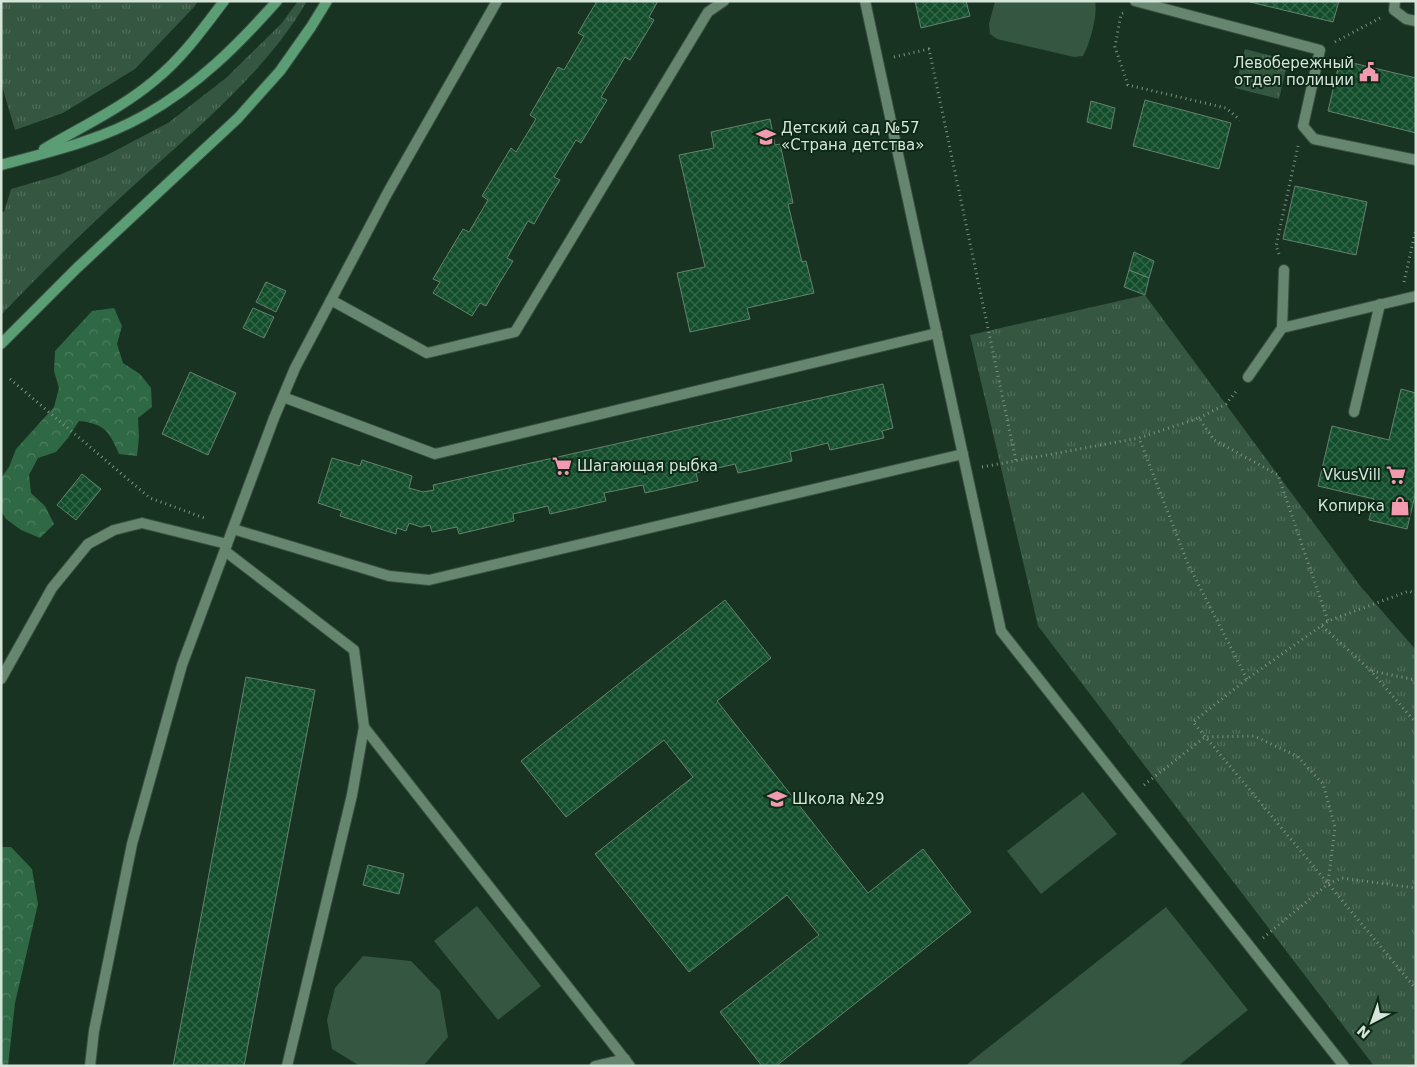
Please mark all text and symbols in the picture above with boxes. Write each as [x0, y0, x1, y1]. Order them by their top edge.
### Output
place label: Левобережный отдел полиции [1233, 54, 1354, 89]
public building icon: Левобережный отдел полиции [1358, 61, 1380, 83]
place label: Детский сад №57 «Страна детства» [781, 119, 924, 154]
school or university icon: Детский сад №57 «Страна детства» [755, 126, 777, 148]
supermarket icon: Шагающая рыбка [551, 455, 573, 477]
place label: Шагающая рыбка [577, 457, 718, 475]
supermarket icon: VkusVill [1385, 464, 1407, 486]
place label: VkusVill [1323, 466, 1381, 484]
shop icon: Копирка [1389, 495, 1411, 517]
place label: Копирка [1318, 497, 1385, 515]
school or university icon: Школа №29 [766, 788, 788, 810]
place label: Школа №29 [792, 790, 885, 808]
north arrow [1347, 997, 1397, 1047]
text: N [1354, 1022, 1373, 1042]

